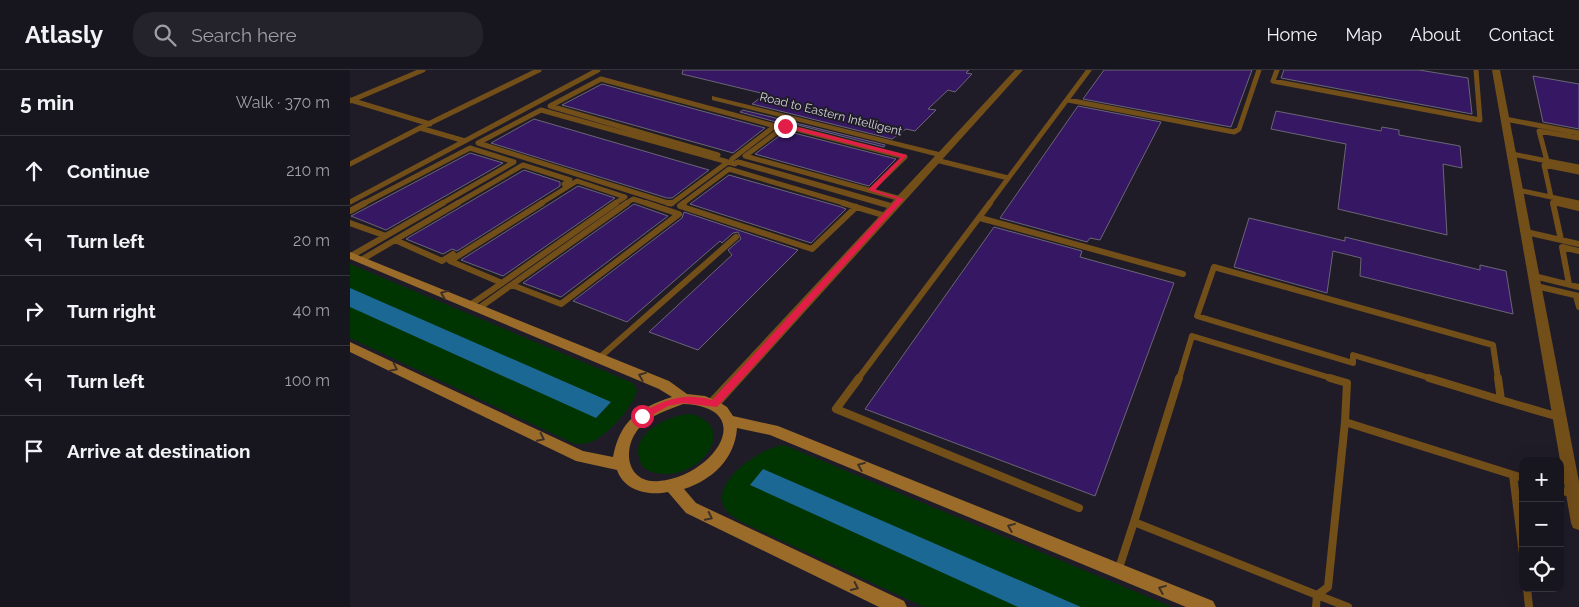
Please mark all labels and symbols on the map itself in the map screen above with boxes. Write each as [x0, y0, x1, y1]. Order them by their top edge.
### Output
street label: Road to Eastern Intelligent [758, 90, 904, 138]
route end [774, 115, 797, 138]
one-way arrow [440, 289, 449, 300]
one-way arrow [389, 362, 398, 372]
one-way arrow [638, 372, 647, 382]
route start [631, 405, 654, 428]
one-way arrow [535, 432, 544, 442]
one-way arrow [857, 462, 866, 472]
one-way arrow [703, 511, 712, 521]
one-way arrow [1008, 523, 1016, 533]
one-way arrow [850, 581, 859, 591]
one-way arrow [1158, 584, 1167, 595]

